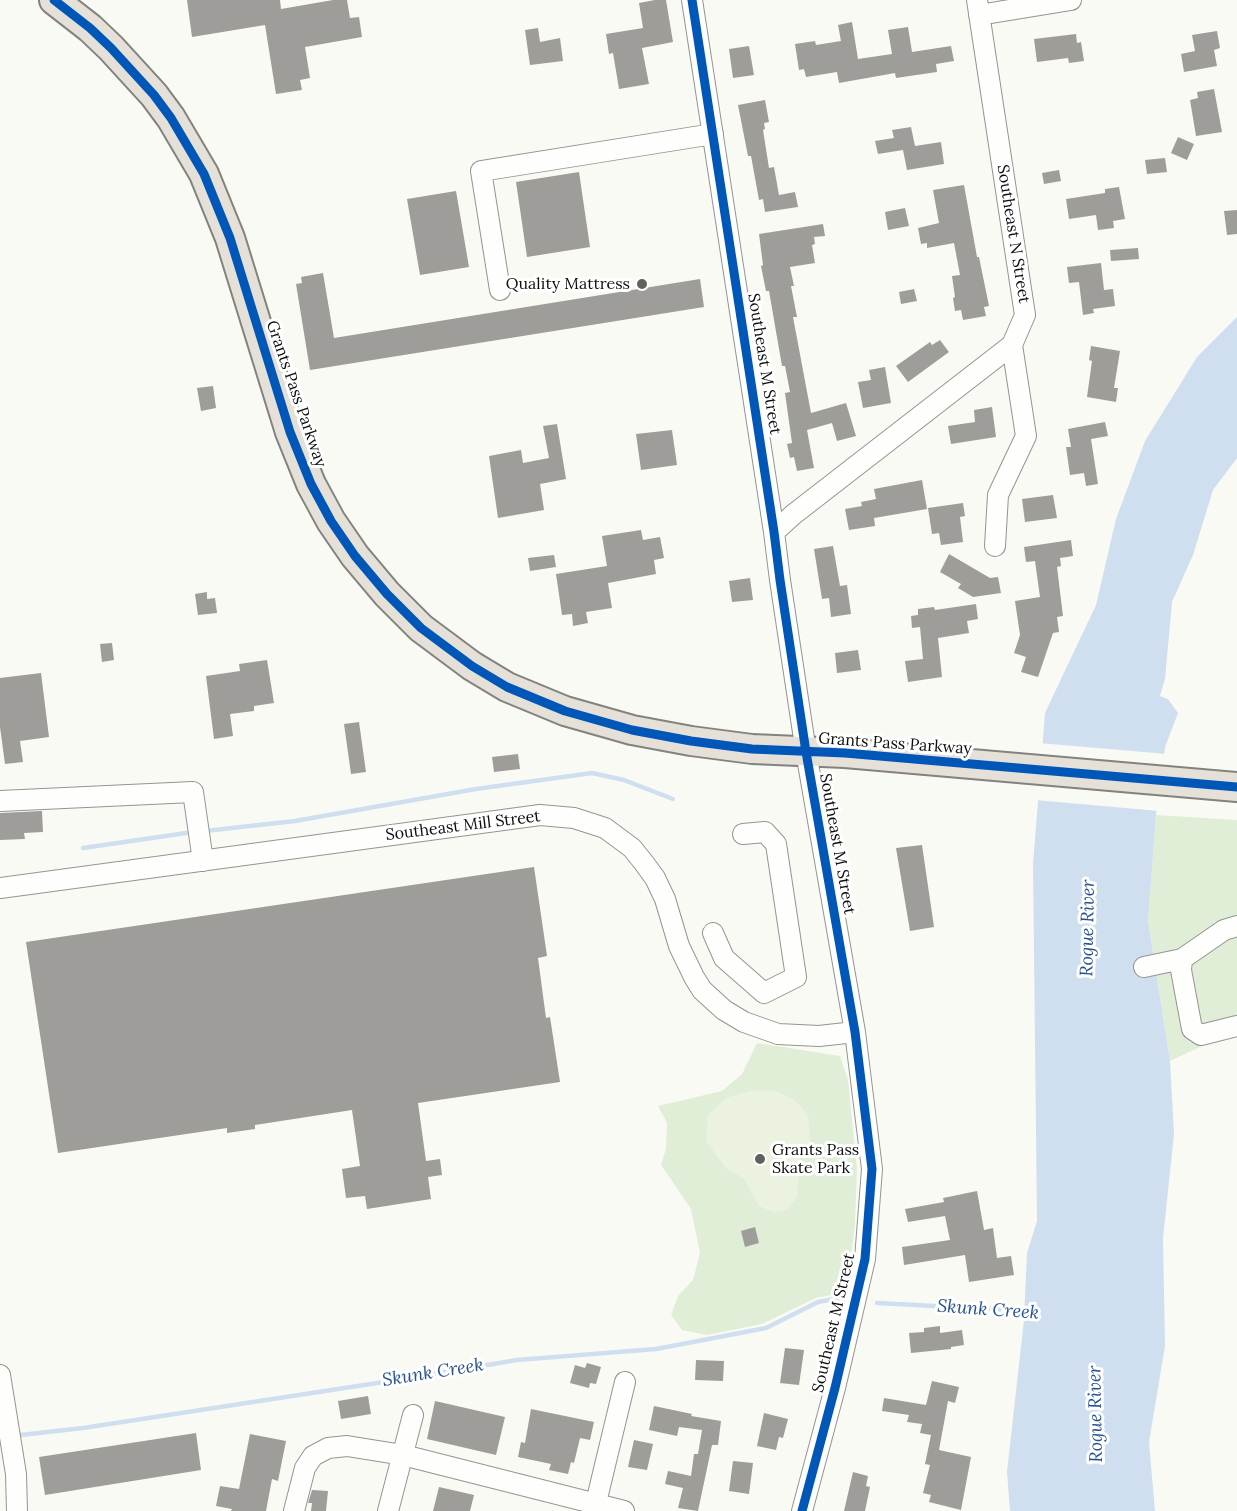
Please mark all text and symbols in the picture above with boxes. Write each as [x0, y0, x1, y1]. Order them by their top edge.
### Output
street label: Southeast N Street [993, 163, 1033, 305]
place label: Quality Mattress [506, 274, 630, 294]
marker: Quality Mattress [635, 277, 649, 291]
street label: Southeast M Street [743, 292, 785, 436]
street label: Grants Pass Parkway [262, 318, 330, 470]
street label: Grants Pass Parkway [818, 729, 972, 759]
street label: Southeast M Street [815, 772, 859, 916]
street label: Southeast Mill Street [384, 807, 542, 845]
water label: Rogue River [1076, 879, 1100, 977]
place label: Grants Pass Skate Park [772, 1140, 859, 1178]
marker: Grants Pass Skate Park [753, 1152, 767, 1166]
street label: Southeast M Street [809, 1251, 859, 1395]
water label: Skunk Creek [936, 1296, 1040, 1324]
water label: Skunk Creek [381, 1354, 485, 1392]
water label: Rogue River [1084, 1365, 1108, 1463]

